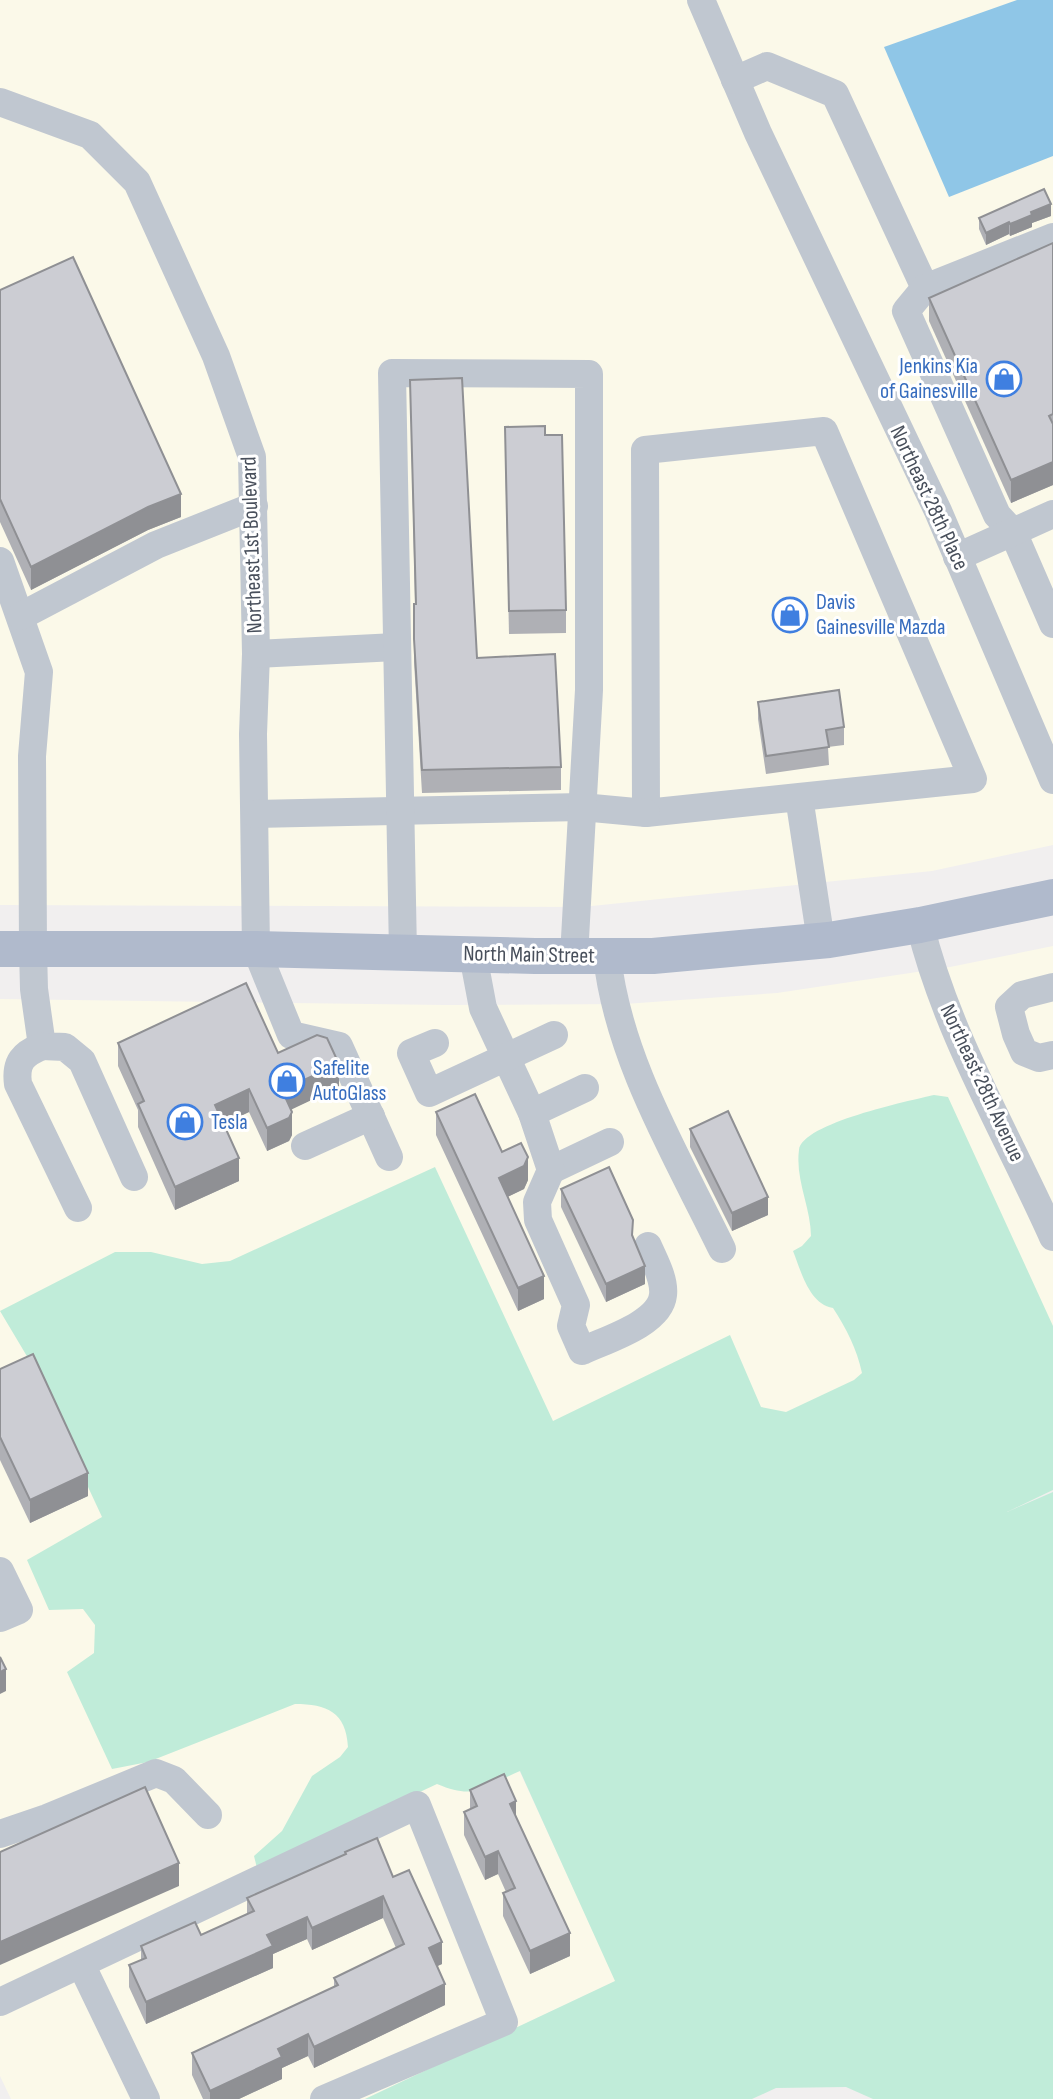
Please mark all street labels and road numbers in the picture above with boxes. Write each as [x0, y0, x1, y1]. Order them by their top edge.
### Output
street label: Northeast 28th Place [884, 422, 974, 574]
street label: Northeast 1st Boulevard [235, 456, 269, 634]
street label: North Main Street [463, 940, 595, 970]
street label: Northeast 28th Avenue [934, 1000, 1030, 1166]

